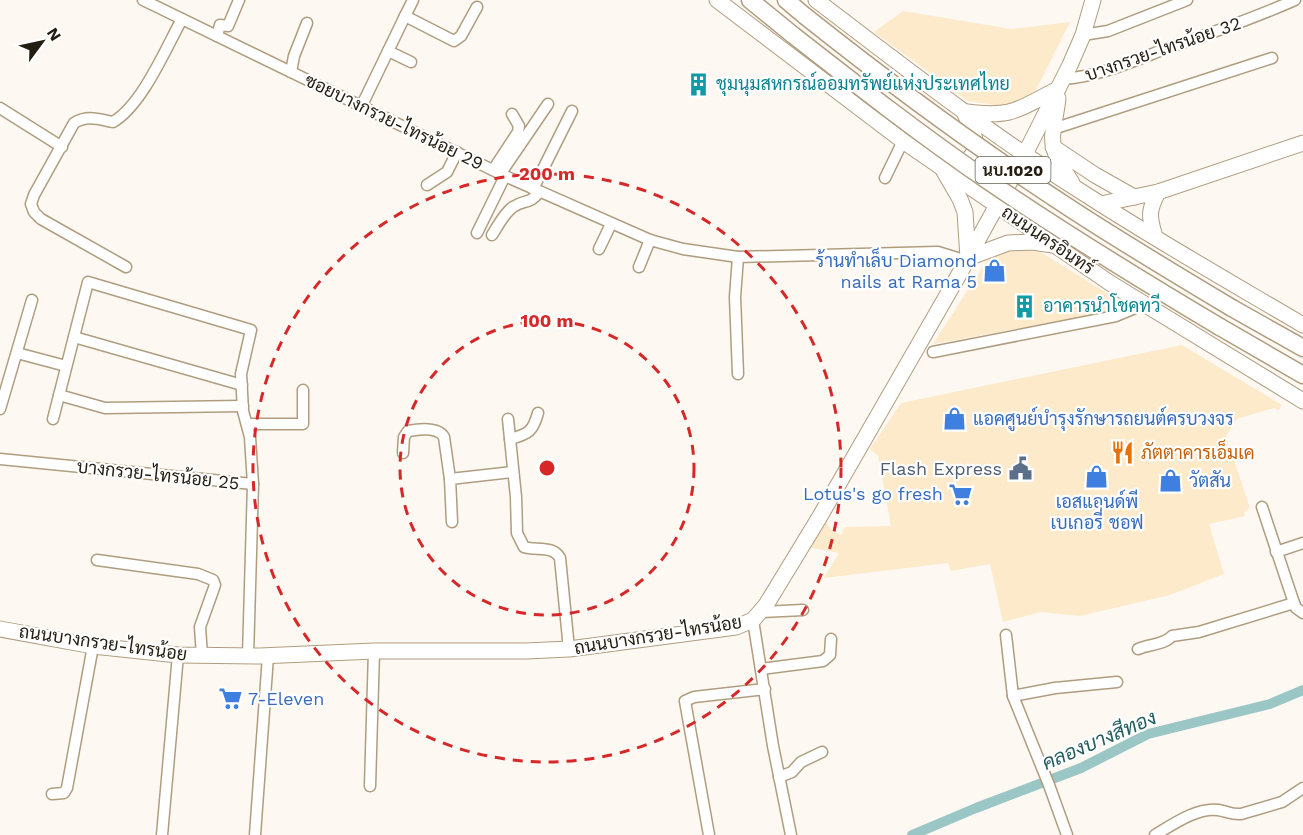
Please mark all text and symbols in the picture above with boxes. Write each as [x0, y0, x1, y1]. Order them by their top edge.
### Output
street label: บางกรวย-ไทรน้อย 32 [1082, 10, 1243, 85]
north arrow [12, 12, 72, 72]
text: N [43, 24, 65, 44]
street label: ซอยบางกรวย-ไทรน้อย 29 [302, 67, 488, 174]
building icon: ชุมนุมสหกรณ์ออมทรัพย์แห่งประเทศไทย [685, 71, 711, 97]
place label: ชุมนุมสหกรณ์ออมทรัพย์แห่งประเทศไทย [716, 71, 1010, 96]
road number: นบ.1020 [976, 157, 1050, 183]
text: 200 m [519, 163, 575, 184]
street label: ถนนนครอินทร์ [998, 199, 1100, 278]
place label: ร้านทำเล็บ Diamond nails at Rama 5 [816, 247, 977, 292]
shop icon: ร้านทำเล็บ Diamond nails at Rama 5 [982, 258, 1008, 284]
building icon: อาคารนำโชคทวี [1012, 293, 1038, 319]
place label: อาคารนำโชคทวี [1043, 293, 1160, 316]
text: 100 m [520, 310, 574, 331]
shop icon: แอคศูนย์บำรุงรักษารถยนต์ครบวงจร [942, 406, 968, 432]
place label: แอคศูนย์บำรุงรักษารถยนต์ครบวงจร [973, 406, 1234, 432]
place label: ภัตตาคารเอ็มเค [1141, 439, 1255, 463]
restaurant icon: ภัตตาคารเอ็มเค [1110, 440, 1136, 466]
street label: บางกรวย-ไทรน้อย 25 [76, 454, 241, 493]
public building icon: Flash Express [1007, 456, 1033, 482]
centre of rings [537, 458, 557, 478]
place label: Flash Express [880, 458, 1002, 479]
shop icon: เอสแอนด์พี เบเกอรี่ ชอฟ [1084, 463, 1110, 489]
shop icon: วัตสัน [1158, 468, 1184, 494]
place label: วัตสัน [1189, 470, 1231, 491]
supermarket icon: Lotus's go fresh [948, 481, 974, 507]
place label: Lotus's go fresh [803, 483, 943, 504]
place label: เอสแอนด์พี เบเกอรี่ ชอฟ [1051, 489, 1144, 533]
street label: ถนนบางกรวย-ไทรน้อย [572, 609, 743, 658]
street label: ถนนบางกรวย-ไทรน้อย [18, 618, 189, 665]
supermarket icon: 7-Eleven [217, 686, 243, 712]
place label: 7-Eleven [248, 688, 324, 709]
water label: คลองบางสีทอง [1038, 704, 1160, 775]

